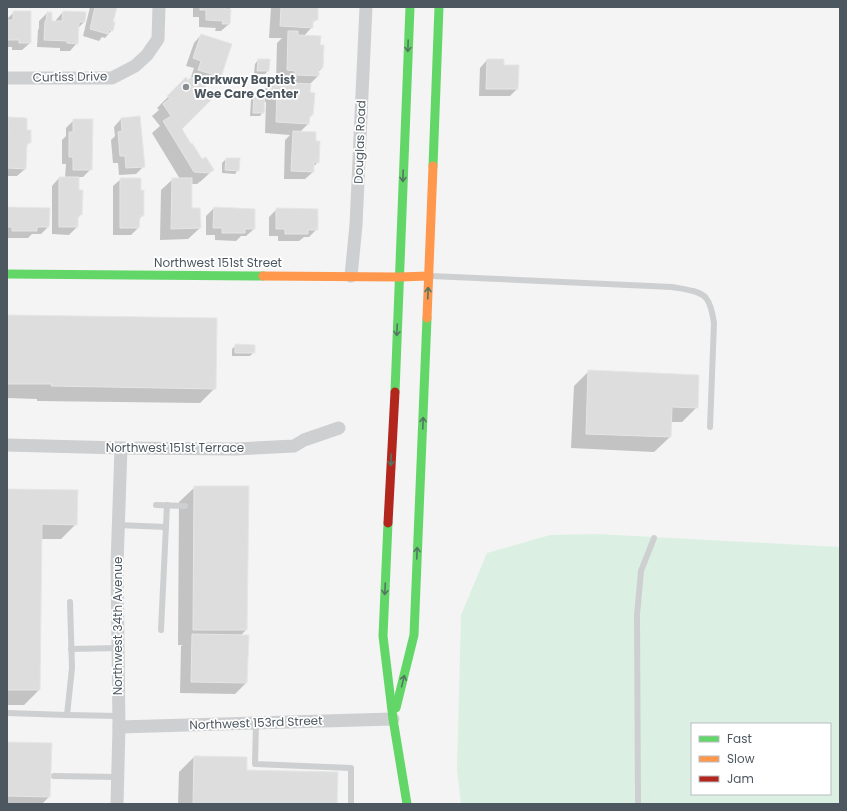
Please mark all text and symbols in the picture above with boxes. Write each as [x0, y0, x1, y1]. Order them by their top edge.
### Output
one-way arrow [405, 39, 412, 52]
street label: Curtiss Drive [33, 67, 107, 86]
place label: Parkway Baptist Wee Care Center [194, 71, 298, 102]
marker: Parkway Baptist Wee Care Center [181, 82, 191, 92]
street label: Douglas Road [350, 100, 369, 184]
one-way arrow [400, 169, 407, 182]
street label: Northwest 151st Street [154, 254, 282, 271]
one-way arrow [424, 287, 432, 300]
one-way arrow [393, 323, 401, 336]
one-way arrow [419, 417, 427, 430]
street label: Northwest 151st Terrace [106, 439, 244, 456]
one-way arrow [388, 453, 395, 466]
one-way arrow [414, 547, 421, 560]
street label: Northwest 34th Avenue [109, 557, 126, 695]
one-way arrow [382, 582, 389, 595]
one-way arrow [399, 675, 407, 688]
street label: Northwest 153rd Street [189, 712, 323, 733]
legend [691, 723, 831, 795]
text: Fast [727, 730, 752, 747]
text: Slow [727, 750, 755, 767]
text: Jam [727, 770, 754, 787]

